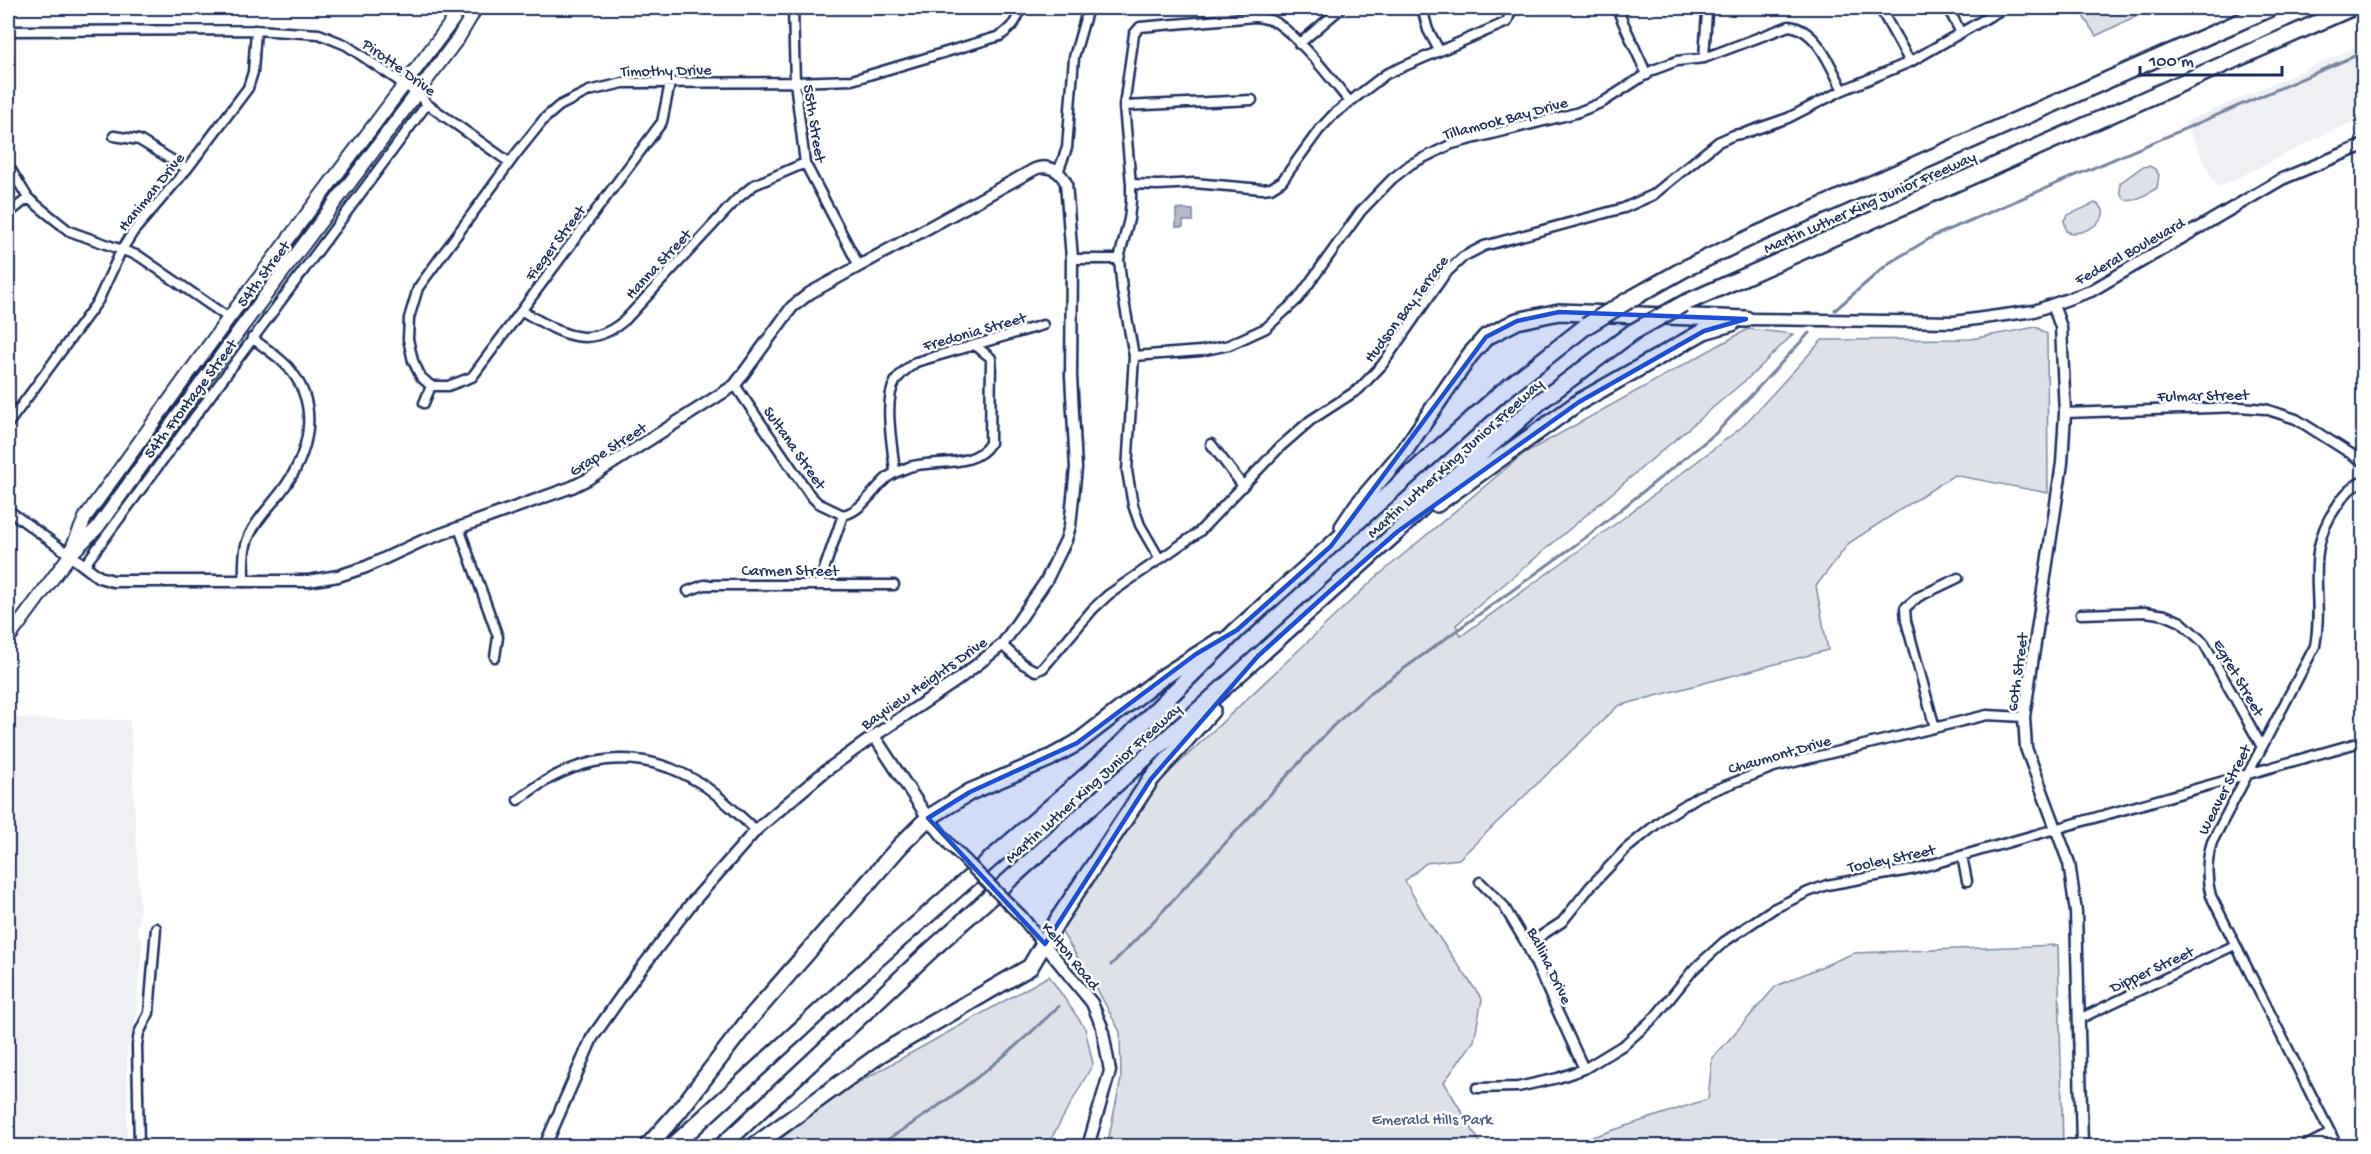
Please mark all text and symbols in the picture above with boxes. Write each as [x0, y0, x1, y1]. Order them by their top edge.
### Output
street label: Pirotte Drive [357, 35, 439, 102]
scale bar [2140, 39, 2282, 77]
text: 100 m [2148, 52, 2194, 73]
street label: Timothy Drive [619, 62, 712, 83]
street label: 55th Street [797, 83, 828, 165]
street label: Tillamook Bay Drive [1441, 94, 1571, 146]
street label: Martin Luther King Junior Freeway [1761, 149, 1980, 260]
street label: Haniman Drive [115, 150, 191, 236]
street label: Fieger Street [522, 202, 592, 286]
street label: Federal Boulevard [2072, 214, 2190, 292]
street label: Hanna Street [622, 225, 698, 304]
street label: 54th Street [234, 237, 297, 312]
street label: Hudson Bay Terrace [1361, 252, 1455, 367]
street label: Fredonia Street [920, 309, 1030, 357]
street label: 54th Frontage Street [141, 336, 244, 463]
street label: Martin Luther King Junior Freeway [1364, 375, 1548, 544]
street label: Fulmar Street [2156, 387, 2250, 408]
street label: Sultana Street [758, 404, 830, 495]
street label: Grape Street [567, 419, 652, 482]
street label: Carmen Street [742, 563, 840, 582]
street label: 60th Street [2005, 631, 2035, 713]
street label: Bayview Heights Drive [857, 634, 992, 736]
street label: Egret Street [2207, 637, 2267, 722]
street label: Martin Luther King Junior Freeway [1002, 700, 1186, 869]
street label: Chaumont Drive [1726, 732, 1834, 780]
street label: Weaver Street [2195, 741, 2258, 839]
street label: Tooley Street [1845, 842, 1939, 879]
street label: Kelton Road [1036, 919, 1103, 996]
street label: Ballina Drive [1521, 924, 1575, 1009]
street label: Dipper Street [2107, 943, 2199, 999]
park label: Emerald Hills Park [1372, 1112, 1494, 1131]

